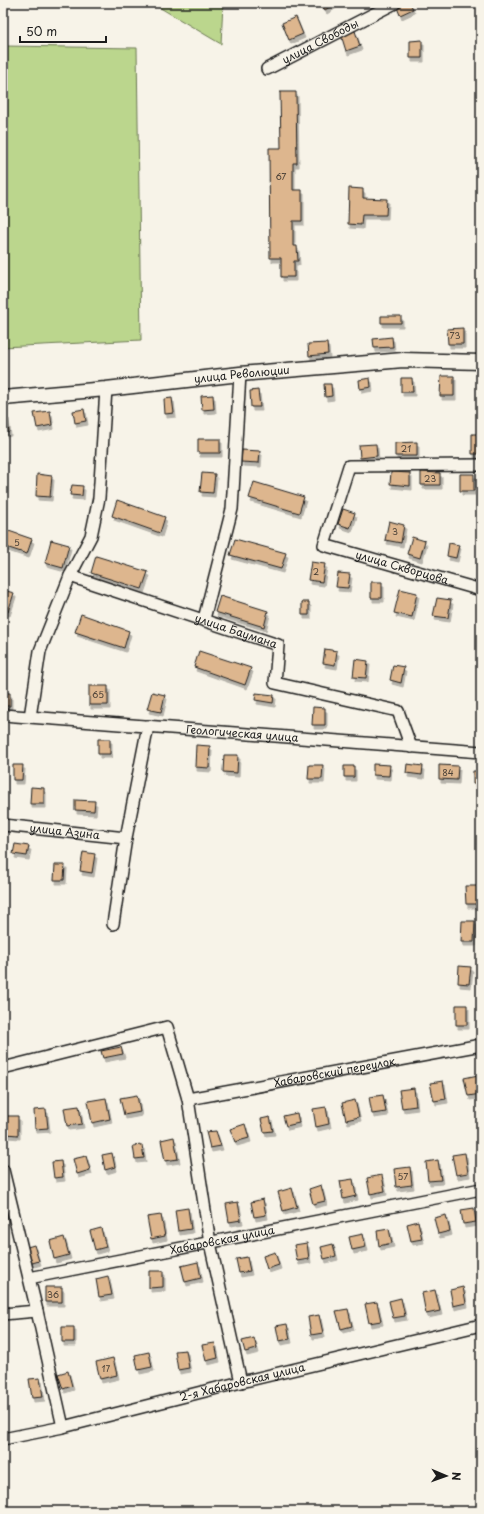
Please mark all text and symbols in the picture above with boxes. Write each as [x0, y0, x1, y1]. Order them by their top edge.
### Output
street label: улица Свободы [279, 14, 361, 68]
scale bar [20, 18, 106, 44]
text: 50 m [26, 22, 57, 40]
house number: 67 [275, 169, 287, 183]
house number: 73 [450, 328, 460, 342]
street label: улица Революции [193, 361, 290, 387]
house number: 21 [401, 441, 411, 455]
house number: 23 [424, 471, 436, 485]
house number: 3 [392, 524, 398, 538]
house number: 5 [14, 535, 20, 549]
street label: улица Скворцова [354, 545, 451, 588]
house number: 2 [313, 564, 319, 578]
street label: улица Баумана [193, 609, 280, 652]
house number: 65 [92, 687, 104, 701]
street label: Геологическая улица [185, 720, 299, 746]
house number: 84 [442, 765, 454, 779]
street label: улица Азина [29, 819, 101, 843]
street label: Хабаровский переулок [272, 1052, 397, 1091]
house number: 57 [398, 1169, 408, 1183]
street label: Хабаровская улица [168, 1221, 276, 1258]
house number: 36 [47, 1287, 59, 1301]
street label: 2-я Хабаровская улица [178, 1358, 307, 1405]
house number: 17 [102, 1361, 111, 1375]
north arrow [426, 1456, 466, 1496]
text: N [448, 1472, 465, 1481]

